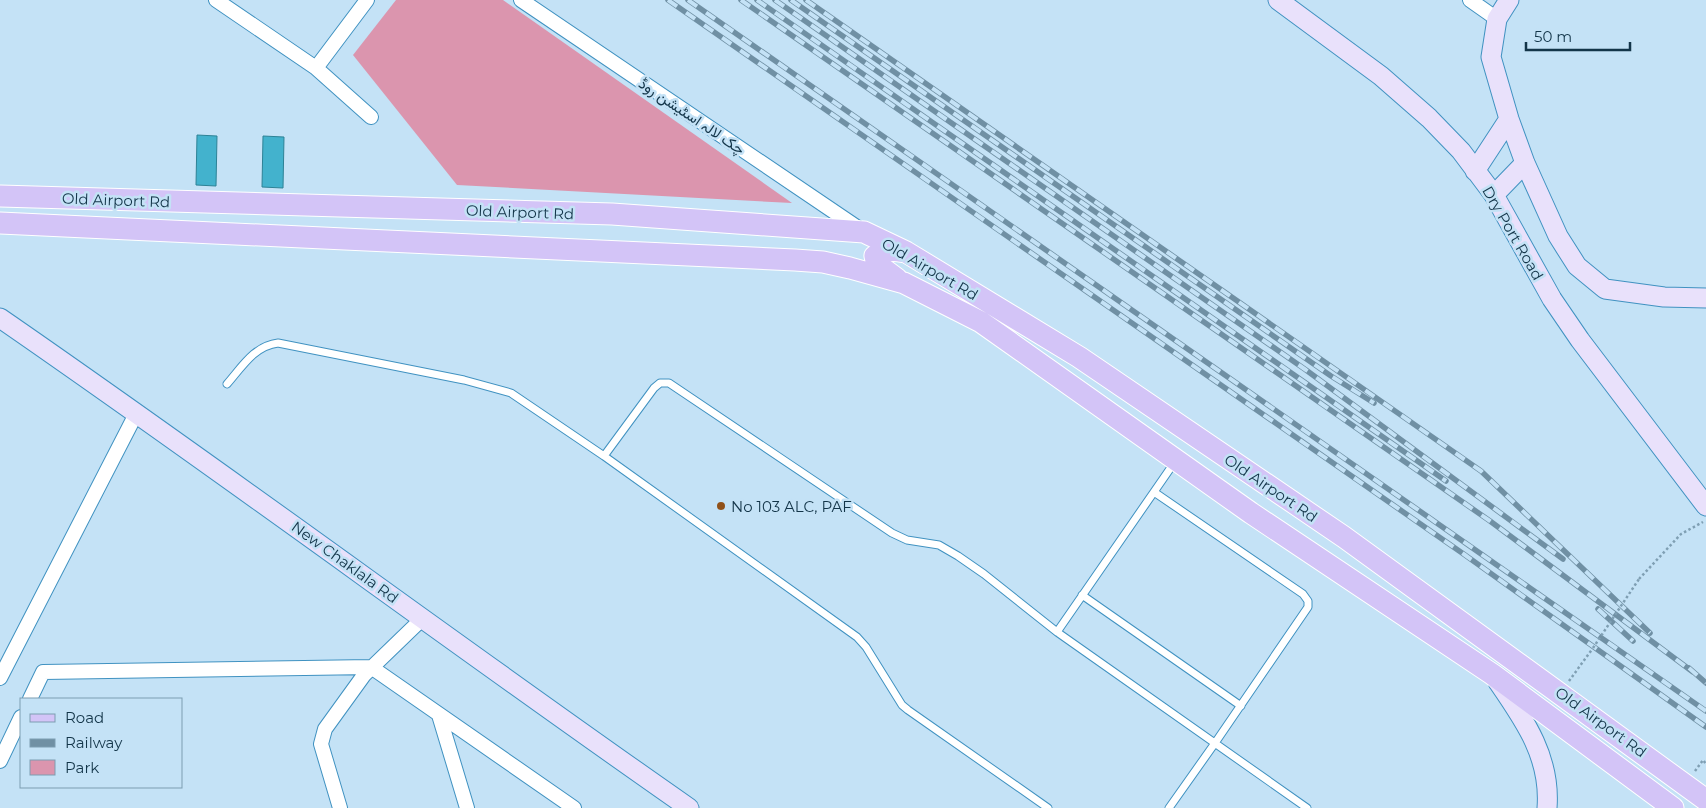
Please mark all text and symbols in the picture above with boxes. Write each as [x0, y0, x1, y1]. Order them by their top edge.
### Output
scale bar [1526, 20, 1630, 52]
text: 50 m [1534, 27, 1572, 46]
street label: چک لالہ اسٹیشن روڈ [635, 73, 749, 159]
street label: Dry Port Road [1478, 182, 1548, 284]
street label: Old Airport Rd [62, 189, 170, 211]
street label: Old Airport Rd [466, 201, 574, 223]
street label: Old Airport Rd [878, 234, 982, 304]
street label: Old Airport Rd [1221, 450, 1321, 526]
place label: No 103 ALC, PAF [731, 497, 852, 516]
marker: No 103 ALC, PAF [715, 500, 727, 512]
street label: New Chaklala Rd [288, 517, 402, 607]
street label: Old Airport Rd [1552, 682, 1650, 762]
legend [20, 698, 182, 788]
text: Road [65, 708, 104, 727]
text: Railway [65, 733, 123, 752]
text: Park [65, 758, 99, 777]

